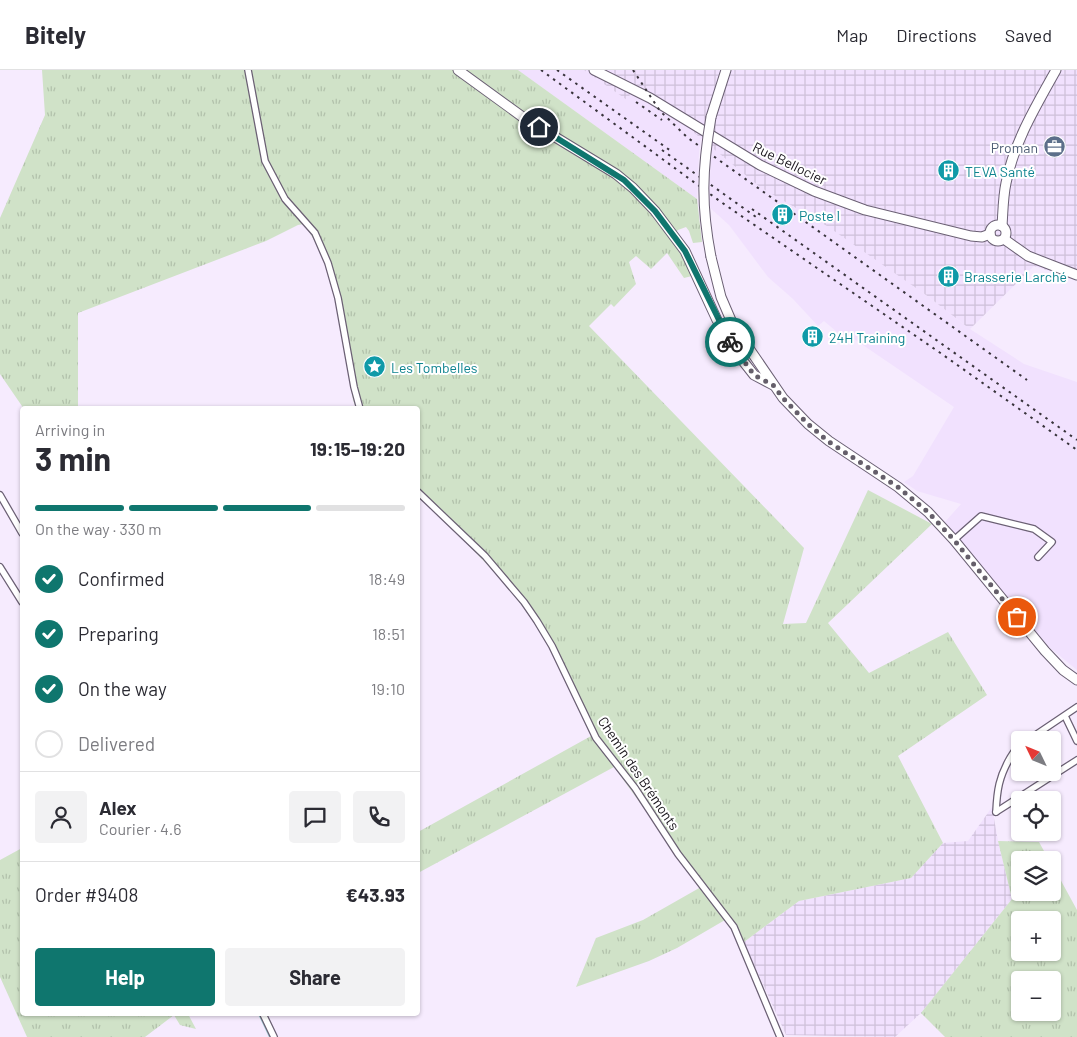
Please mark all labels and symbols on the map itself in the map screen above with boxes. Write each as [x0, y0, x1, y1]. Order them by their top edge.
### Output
pin [518, 106, 560, 148]
office icon: Proman [1042, 135, 1066, 159]
street label: Rue Bellocier [750, 138, 830, 188]
place label: Proman [991, 139, 1038, 156]
building icon: TEVA Santé [937, 159, 961, 183]
place label: TEVA Santé [965, 163, 1035, 180]
building icon: Poste I [771, 203, 795, 227]
place label: Poste I [799, 207, 840, 224]
building icon: Brasserie Larché [936, 264, 960, 288]
place label: Brasserie Larché [964, 268, 1067, 285]
courier [705, 317, 755, 367]
building icon: 24H Training [801, 325, 825, 349]
place label: 24H Training [829, 329, 905, 346]
place icon: Les Tombelles [363, 355, 387, 379]
place label: Les Tombelles [391, 359, 478, 376]
pin [996, 596, 1038, 638]
street label: Chemin des Brémonts [595, 713, 683, 833]
north arrow [1011, 731, 1061, 781]

